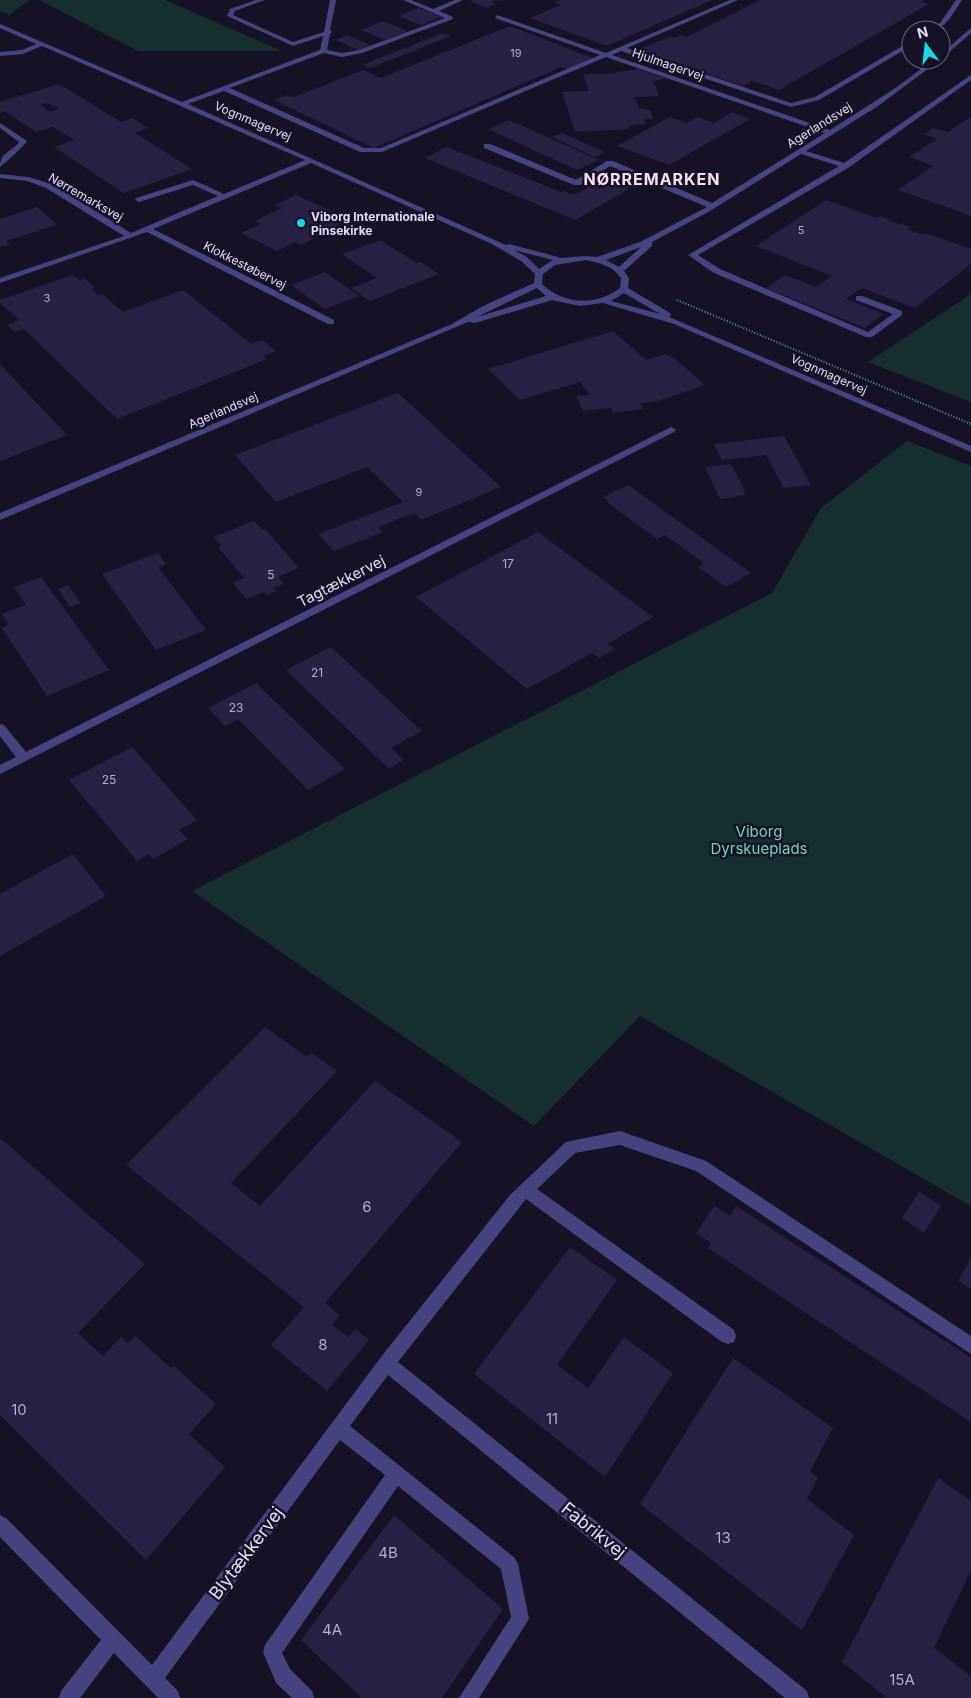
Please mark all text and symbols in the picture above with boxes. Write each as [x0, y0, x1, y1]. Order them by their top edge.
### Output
north arrow [901, 20, 951, 70]
text: N [915, 22, 930, 42]
street label: Hjulmagervej [630, 45, 706, 83]
house number: 19 [510, 46, 522, 60]
street label: Vognmagervej [212, 98, 294, 144]
street label: Agerlandsvej [784, 99, 855, 151]
district label: NØRREMARKEN [583, 169, 721, 189]
street label: Nørremarksvej [46, 170, 126, 224]
place label: Viborg Internationale Pinsekirke [311, 209, 435, 238]
marker: Viborg Internationale Pinsekirke [295, 217, 307, 229]
house number: 5 [798, 223, 805, 237]
street label: Klokkestøbervej [201, 238, 289, 292]
house number: 3 [44, 291, 51, 305]
street label: Vognmagervej [788, 350, 870, 398]
street label: Agerlandsvej [186, 389, 260, 431]
house number: 9 [416, 485, 423, 499]
street label: Tagtækkervej [294, 551, 388, 611]
house number: 17 [502, 556, 514, 571]
house number: 5 [267, 567, 275, 582]
house number: 21 [311, 665, 323, 680]
house number: 23 [229, 700, 243, 715]
house number: 25 [102, 772, 116, 787]
park label: Viborg Dyrskueplads [710, 822, 808, 858]
house number: 6 [362, 1197, 372, 1216]
house number: 8 [318, 1335, 328, 1354]
house number: 10 [11, 1400, 27, 1419]
house number: 11 [546, 1409, 558, 1428]
street label: Fabrikvej [557, 1498, 631, 1562]
street label: Blytækkervej [204, 1503, 288, 1603]
house number: 13 [715, 1528, 731, 1547]
house number: 4B [378, 1543, 398, 1562]
house number: 4A [322, 1620, 342, 1639]
house number: 15A [889, 1670, 915, 1689]

